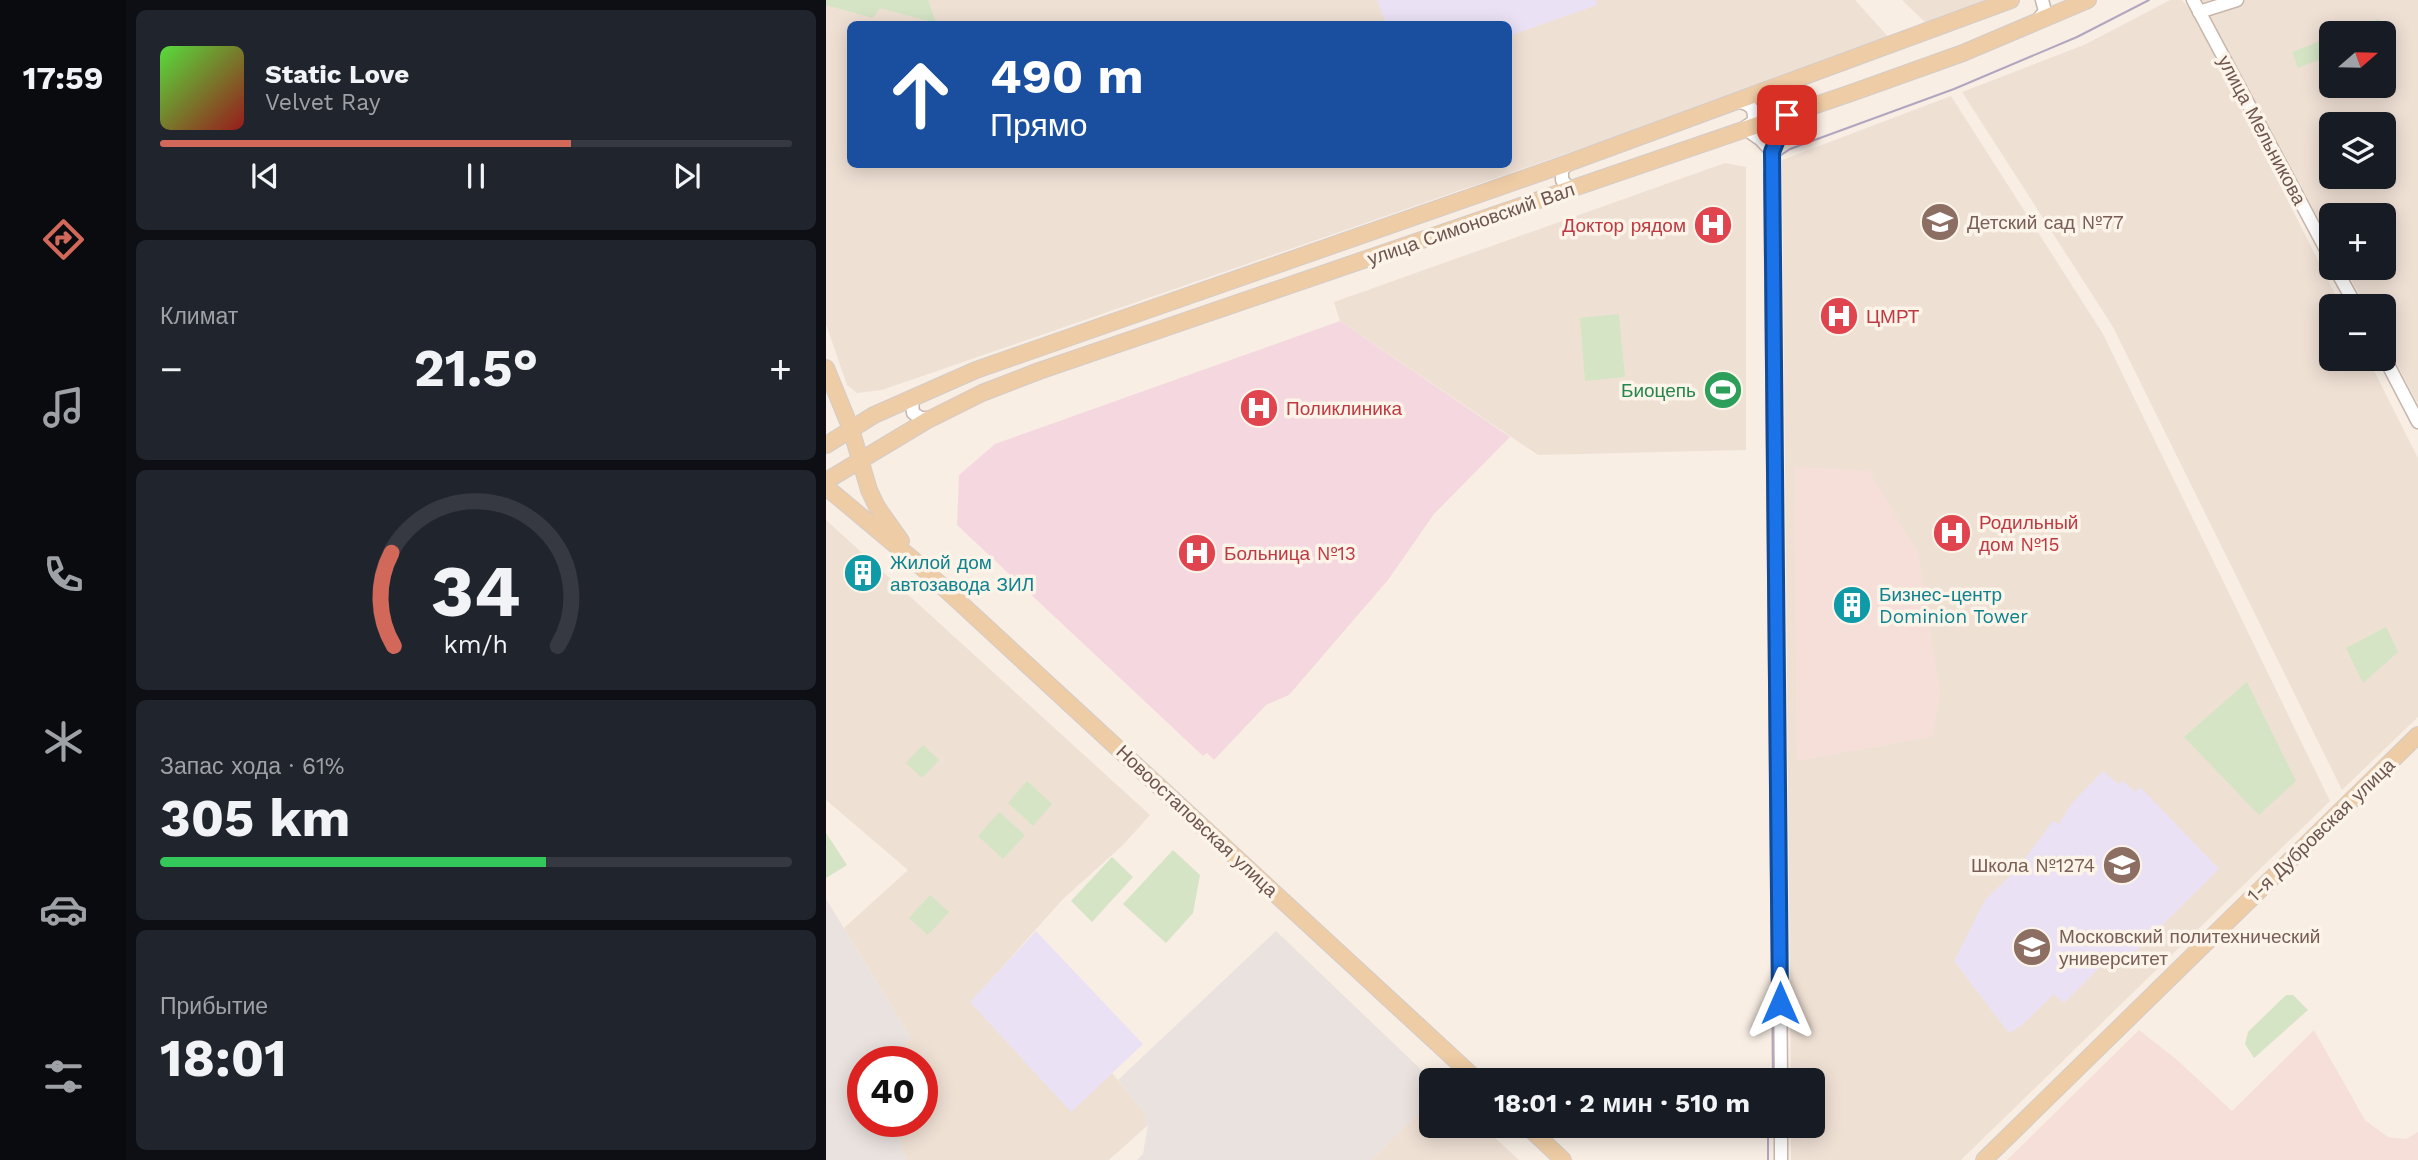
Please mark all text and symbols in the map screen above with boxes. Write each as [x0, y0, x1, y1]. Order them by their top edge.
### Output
north arrow [2319, 21, 2396, 98]
map controls [2319, 21, 2396, 371]
text: 490 m [990, 47, 1144, 105]
icon: ahead [875, 49, 966, 140]
street label: улица Мельникова [2213, 51, 2311, 209]
text: 17:59 [23, 59, 103, 97]
text: Static Love [265, 59, 409, 89]
pin [1757, 85, 1817, 145]
text: Velvet Ray [265, 89, 381, 116]
icon: arrive [1768, 96, 1806, 134]
text: Прямо [990, 106, 1088, 144]
button: layers [2319, 112, 2396, 189]
icon: previous [246, 157, 284, 195]
icon: pause [457, 157, 495, 195]
icon: next [668, 157, 706, 195]
street label: улица Симоновский Вал [1364, 178, 1578, 270]
school or university icon: Детский сад №77 [1919, 201, 1961, 243]
button: + [2319, 203, 2396, 280]
hospital icon: Доктор рядом [1692, 204, 1734, 246]
place label: Детский сад №77 [1967, 211, 2124, 234]
place label: Доктор рядом [1562, 214, 1686, 237]
icon: directions [39, 215, 88, 264]
button: − [2319, 294, 2396, 371]
hospital icon: ЦМРТ [1818, 295, 1860, 337]
text: Климат [160, 303, 238, 330]
place label: ЦМРТ [1866, 305, 1920, 328]
text: 21.5° [414, 338, 538, 399]
text: − [160, 347, 183, 391]
text: + [769, 347, 792, 391]
sports icon: Биоцепь [1702, 369, 1744, 411]
place label: Биоцепь [1621, 379, 1696, 402]
icon: music [39, 383, 88, 432]
hospital icon: Поликлиника [1238, 387, 1280, 429]
place label: Поликлиника [1286, 397, 1403, 420]
place label: Родильный дом №15 [1979, 511, 2078, 556]
hospital icon: Родильный дом №15 [1931, 512, 1973, 554]
hospital icon: Больница №13 [1176, 532, 1218, 574]
place label: Больница №13 [1224, 542, 1356, 565]
text: 34 [431, 548, 521, 634]
icon: phone [39, 550, 88, 599]
place label: Жилой дом автозавода ЗИЛ [890, 551, 1034, 596]
building icon: Жилой дом автозавода ЗИЛ [842, 552, 884, 594]
place label: Бизнес-центр Dominion Tower [1879, 583, 2028, 628]
building icon: Бизнес-центр Dominion Tower [1831, 584, 1873, 626]
text: km/h [444, 630, 508, 659]
icon: climate [39, 717, 88, 766]
street label: Новоостаповская улица [1111, 740, 1283, 902]
text: Запас хода · 61% [160, 753, 345, 780]
street label: 1-я Дубровская улица [2242, 753, 2400, 907]
text: 305 km [160, 788, 350, 849]
school or university icon: Школа №1274 [2101, 844, 2143, 886]
place label: Школа №1274 [1971, 854, 2095, 877]
icon: car [39, 885, 88, 934]
place label: Московский политехнический университет [2059, 925, 2321, 970]
school or university icon: Московский политехнический университет [2011, 926, 2053, 968]
position arrow [1743, 966, 1817, 1040]
text: Прибытие [160, 993, 268, 1020]
text: 18:01 [160, 1028, 287, 1089]
speed limit sign: 40 [847, 1046, 938, 1137]
icon: filters [39, 1052, 88, 1101]
text: 18:01 · 2 мин · 510 m [1494, 1088, 1750, 1118]

